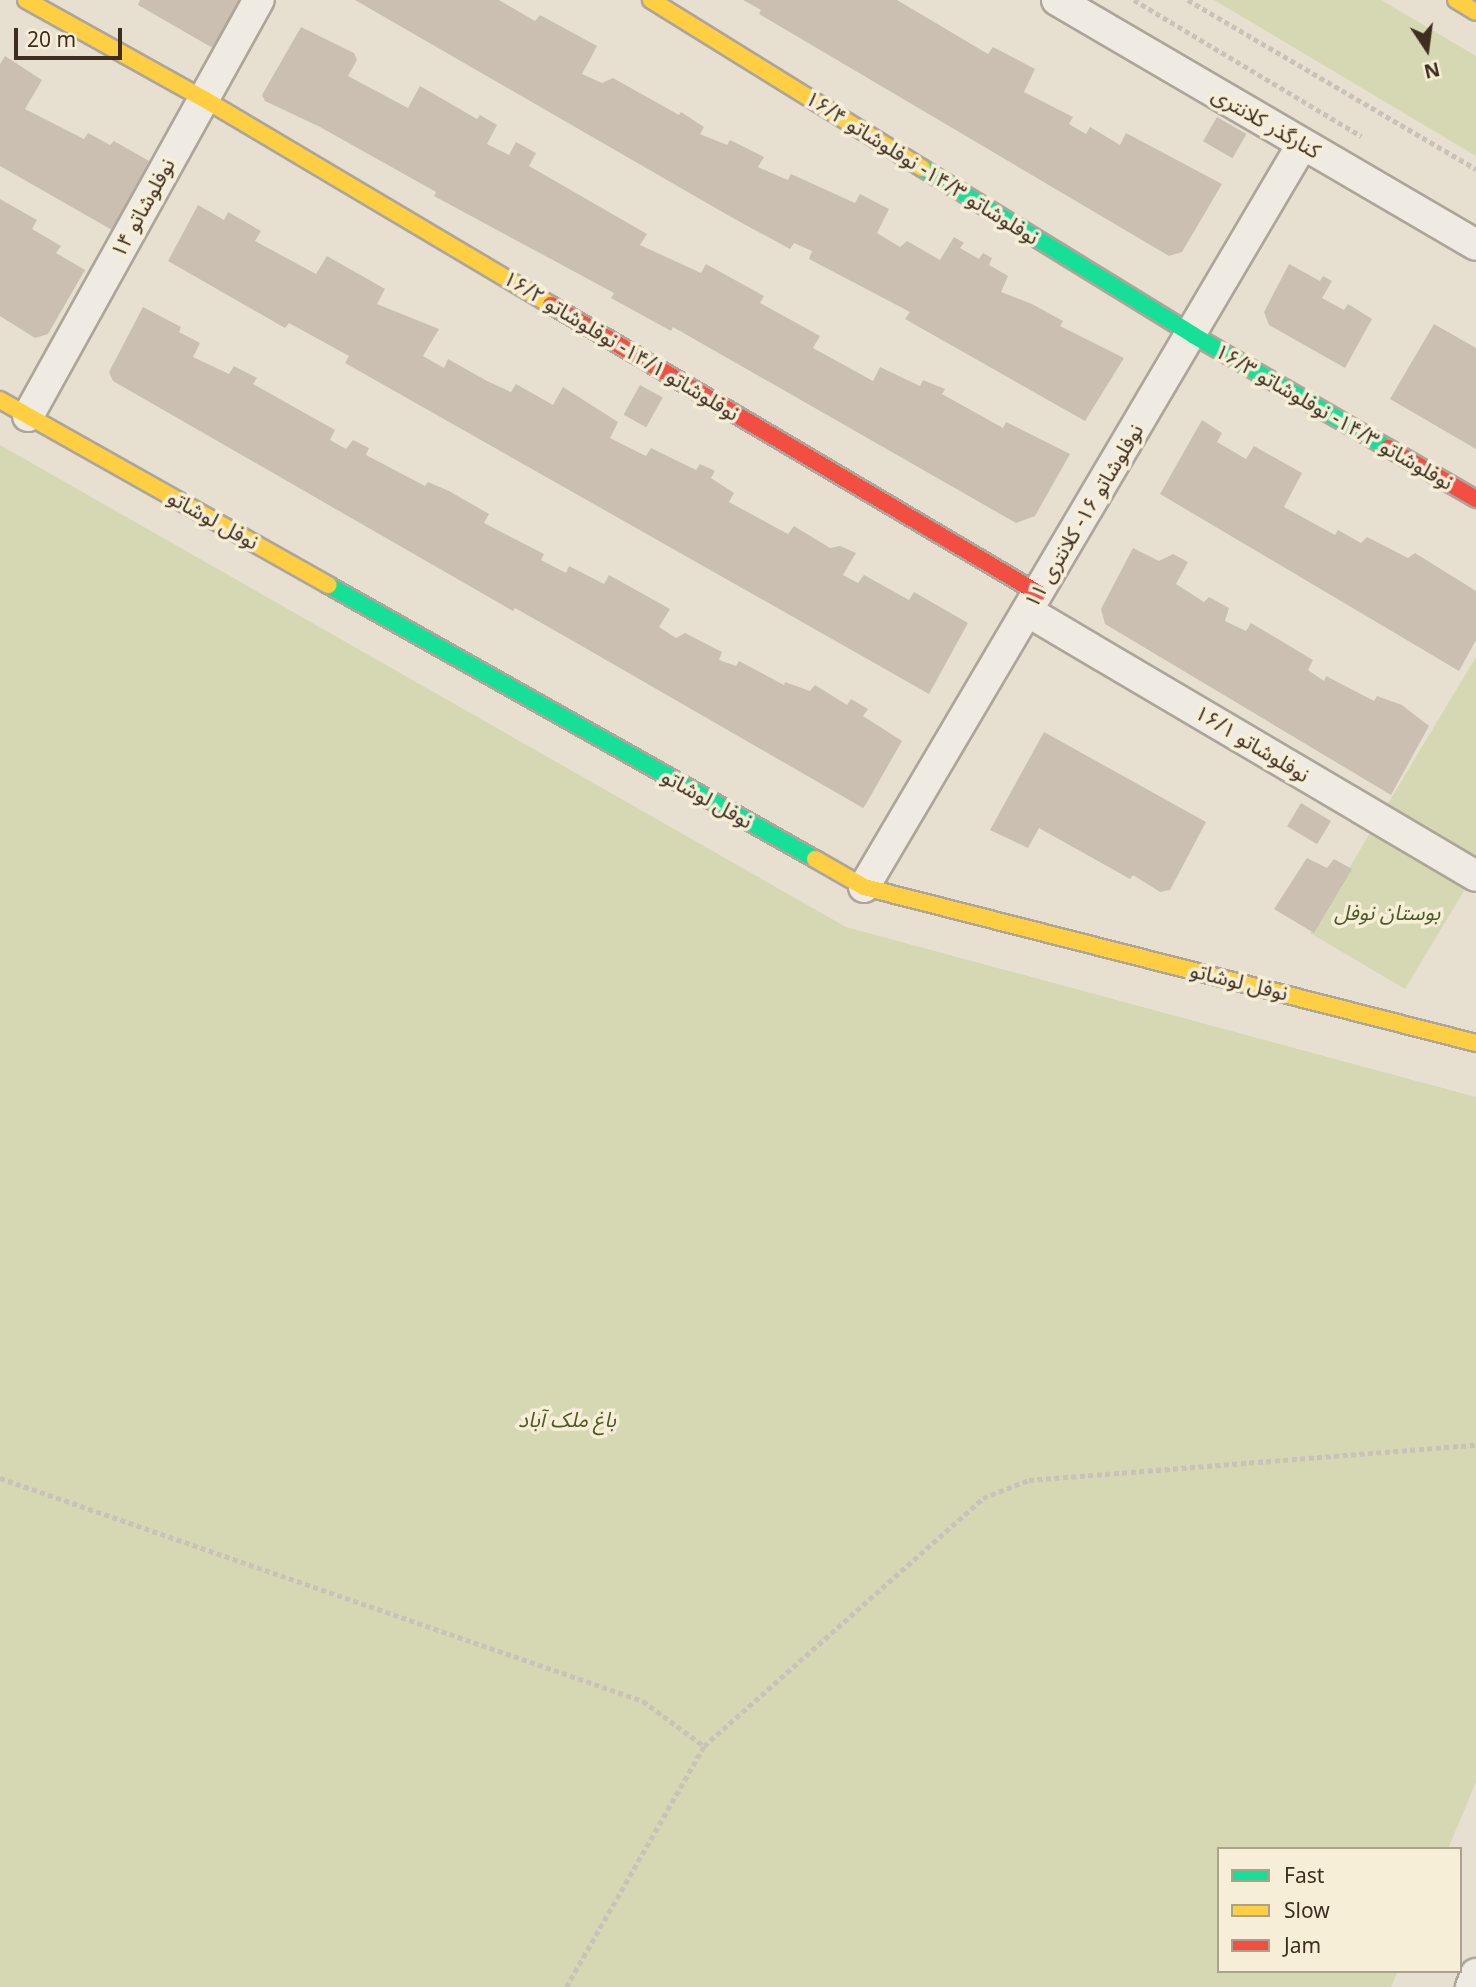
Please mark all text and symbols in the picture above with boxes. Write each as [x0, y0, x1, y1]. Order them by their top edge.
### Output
scale bar [18, 14, 126, 58]
north arrow [1392, 14, 1462, 84]
text: 20 m [27, 18, 76, 62]
text: N [1420, 48, 1444, 91]
street label: کنارگذر کلانتری [1207, 82, 1325, 164]
street label: نوفلوشاتو ۱۴/۳- نوفلوشاتو ۱۶/۴ [801, 86, 1043, 250]
street label: نوفلوشاتو ۱۴ [105, 154, 181, 262]
street label: نوفلوشاتو ۱۴/۱- نوفلوشاتو ۱۶/۲ [498, 265, 744, 427]
street label: نوفلوشاتو ۱۴/۳- نوفلوشاتو ۱۶/۳ [1210, 338, 1458, 496]
street label: نوفلوشاتو ۱۶- کلانتری ۱۱ [1019, 419, 1149, 613]
street label: نوفل لوشاتو [163, 485, 263, 555]
street label: نوفلوشاتو ۱۶/۱ [1190, 700, 1314, 788]
street label: نوفل لوشاتو [657, 764, 757, 834]
park label: بوستان نوفل [1334, 900, 1440, 926]
street label: نوفل لوشاتو [1187, 958, 1291, 1006]
park label: باغ ملک آباد [518, 1407, 616, 1433]
legend [1217, 1847, 1462, 1973]
text: Fast [1284, 1854, 1324, 1898]
text: Slow [1284, 1889, 1330, 1933]
text: Jam [1284, 1924, 1321, 1968]

